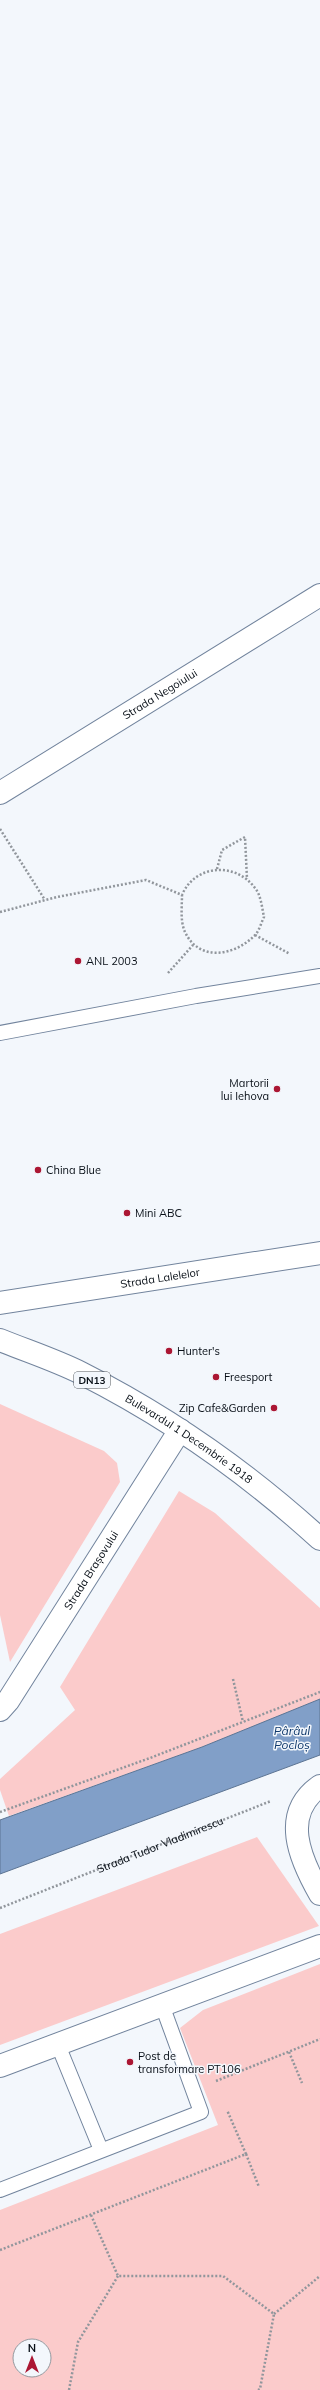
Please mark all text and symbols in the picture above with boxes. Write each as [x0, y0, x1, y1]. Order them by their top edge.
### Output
street label: Strada Negoiului [120, 666, 200, 722]
place label: ANL 2003 [86, 954, 138, 968]
marker: ANL 2003 [73, 956, 83, 966]
place label: Martorii lui Iehova [221, 1076, 269, 1103]
marker: Martorii lui Iehova [272, 1084, 282, 1094]
place label: China Blue [46, 1163, 101, 1177]
marker: China Blue [33, 1165, 43, 1175]
place label: Mini ABC [135, 1206, 182, 1220]
marker: Mini ABC [122, 1208, 132, 1218]
street label: Strada Lalelelor [119, 1265, 201, 1291]
place label: Hunter's [177, 1344, 220, 1358]
marker: Hunter's [164, 1346, 174, 1356]
place label: Freesport [224, 1370, 273, 1384]
road number: DN13 [74, 1372, 110, 1388]
marker: Freesport [211, 1372, 221, 1382]
street label: Bulevardul 1 Decembrie 1918 [123, 1391, 256, 1487]
place label: Zip Cafe&Garden [179, 1401, 266, 1415]
marker: Zip Cafe&Garden [269, 1403, 279, 1413]
street label: Strada Brașovului [61, 1528, 121, 1612]
water label: Pârâul Pocloș [274, 1723, 310, 1753]
street label: Strada Tudor Vladimirescu [95, 1814, 225, 1876]
place label: Post de transformare PT106 [138, 2049, 241, 2076]
marker: Post de transformare PT106 [125, 2057, 135, 2067]
north arrow [12, 2338, 52, 2378]
text: N [28, 2341, 36, 2355]

